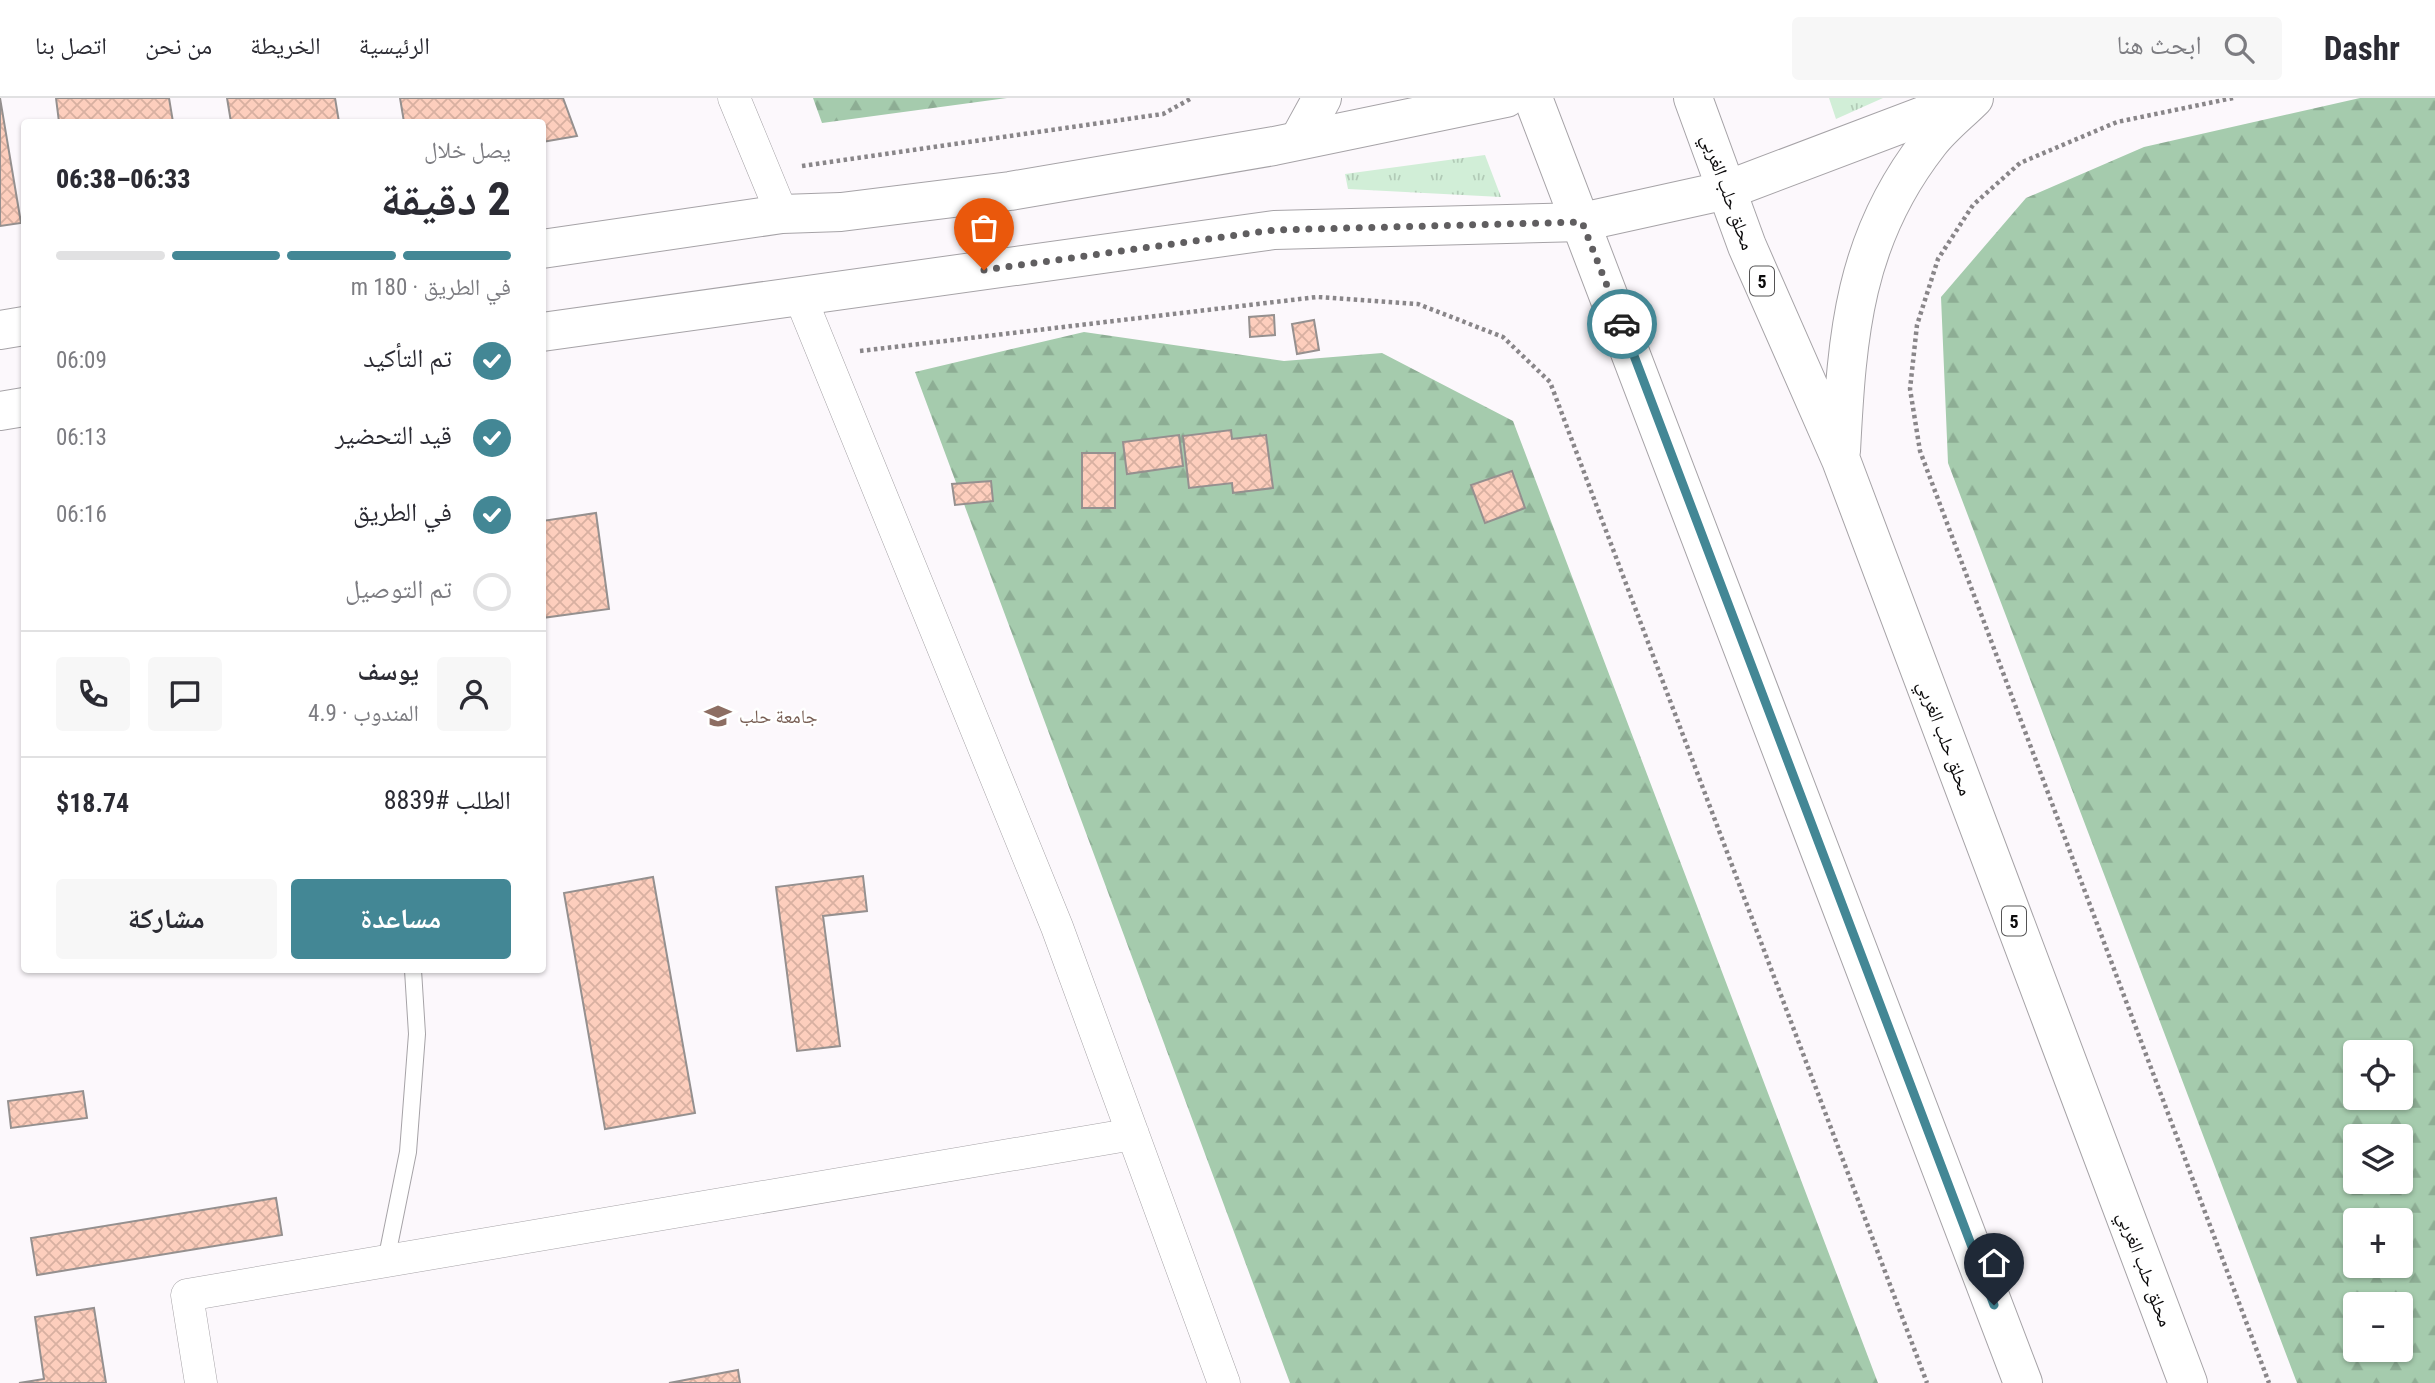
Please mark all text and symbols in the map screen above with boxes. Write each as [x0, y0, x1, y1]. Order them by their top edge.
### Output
search box [1792, 17, 2282, 80]
icon: search [2220, 29, 2258, 67]
text: Dashr [2324, 29, 2400, 68]
text: ابحث هنا [2116, 30, 2202, 60]
text: اتصل بنا [35, 32, 107, 60]
text: من نحن [145, 32, 212, 60]
text: الخريطة [250, 32, 321, 60]
text: الرئيسية [359, 32, 430, 60]
street label: محلق حلب الغربي [1693, 131, 1760, 254]
text: يصل خلال [424, 137, 511, 164]
text: 06:33–06:38 [56, 164, 190, 194]
text: 2 دقيقة [380, 172, 511, 226]
pin [954, 198, 1014, 270]
icon: bag [965, 209, 1003, 247]
road number: 5 [1750, 266, 1774, 296]
text: في الطريق · 180 m [351, 274, 511, 301]
courier [1587, 289, 1657, 359]
icon: car [1603, 305, 1641, 343]
icon: check [473, 342, 511, 380]
text: تم التأكيد [363, 343, 452, 373]
text: 06:09 [56, 347, 107, 374]
icon: check [473, 419, 511, 457]
text: قيد التحضير [335, 420, 452, 450]
text: 06:13 [56, 424, 107, 451]
icon: check [473, 496, 511, 534]
text: في الطريق [353, 497, 452, 527]
text: 06:16 [56, 501, 107, 528]
text: تم التوصيل [345, 574, 452, 604]
text: يوسف [358, 656, 419, 686]
button: phone [56, 657, 130, 731]
button: chat [148, 657, 222, 731]
button: person [437, 657, 511, 731]
street label: محلق حلب الغربي [1909, 677, 1978, 800]
text: المندوب · 4.9 [308, 700, 419, 727]
school or university icon: جامعة حلب [703, 701, 733, 731]
place label: جامعة حلب [739, 705, 818, 728]
text: الطلب #8839 [384, 785, 511, 815]
text: $18.74 [56, 788, 129, 818]
button: مشاركة [56, 879, 277, 959]
button: مساعدة [291, 879, 511, 959]
road number: 5 [2002, 906, 2026, 936]
map controls [2343, 1040, 2413, 1362]
button: locate [2343, 1040, 2413, 1110]
button: layers [2343, 1124, 2413, 1194]
street label: محلق حلب الغربي [2109, 1208, 2178, 1331]
button: + [2343, 1208, 2413, 1278]
pin [1964, 1233, 2024, 1305]
icon: home [1975, 1244, 2013, 1282]
button: − [2343, 1292, 2413, 1362]

